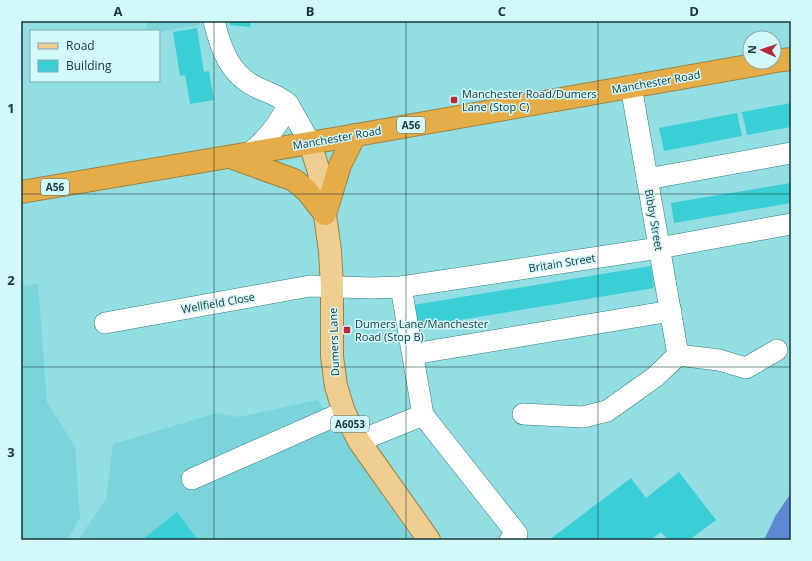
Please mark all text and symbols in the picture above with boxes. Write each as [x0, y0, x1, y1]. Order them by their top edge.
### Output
text: A [114, 2, 123, 20]
text: B [306, 2, 315, 20]
text: C [498, 2, 506, 20]
text: D [689, 2, 699, 20]
legend [30, 30, 160, 82]
north arrow [742, 30, 782, 70]
text: Road [66, 37, 95, 54]
text: N [744, 45, 759, 54]
text: Building [66, 57, 112, 74]
street label: Manchester Road [610, 66, 701, 97]
place label: Manchester Road/Dumers Lane (Stop C) [462, 86, 597, 114]
marker: Manchester Road/Dumers Lane (Stop C) [449, 95, 459, 105]
text: 1 [7, 99, 15, 117]
road number: A56 [397, 117, 425, 133]
street label: Manchester Road [291, 122, 382, 153]
road number: A56 [41, 179, 69, 195]
street label: Bibby Street [642, 188, 667, 252]
street label: Britain Street [527, 250, 597, 275]
text: 2 [7, 271, 15, 289]
street label: Wellfield Close [180, 289, 256, 316]
street label: Dumers Lane [325, 308, 342, 376]
place label: Dumers Lane/Manchester Road (Stop B) [355, 316, 489, 344]
marker: Dumers Lane/Manchester Road (Stop B) [342, 325, 352, 335]
road number: A6053 [331, 416, 369, 432]
text: 3 [7, 443, 15, 461]

